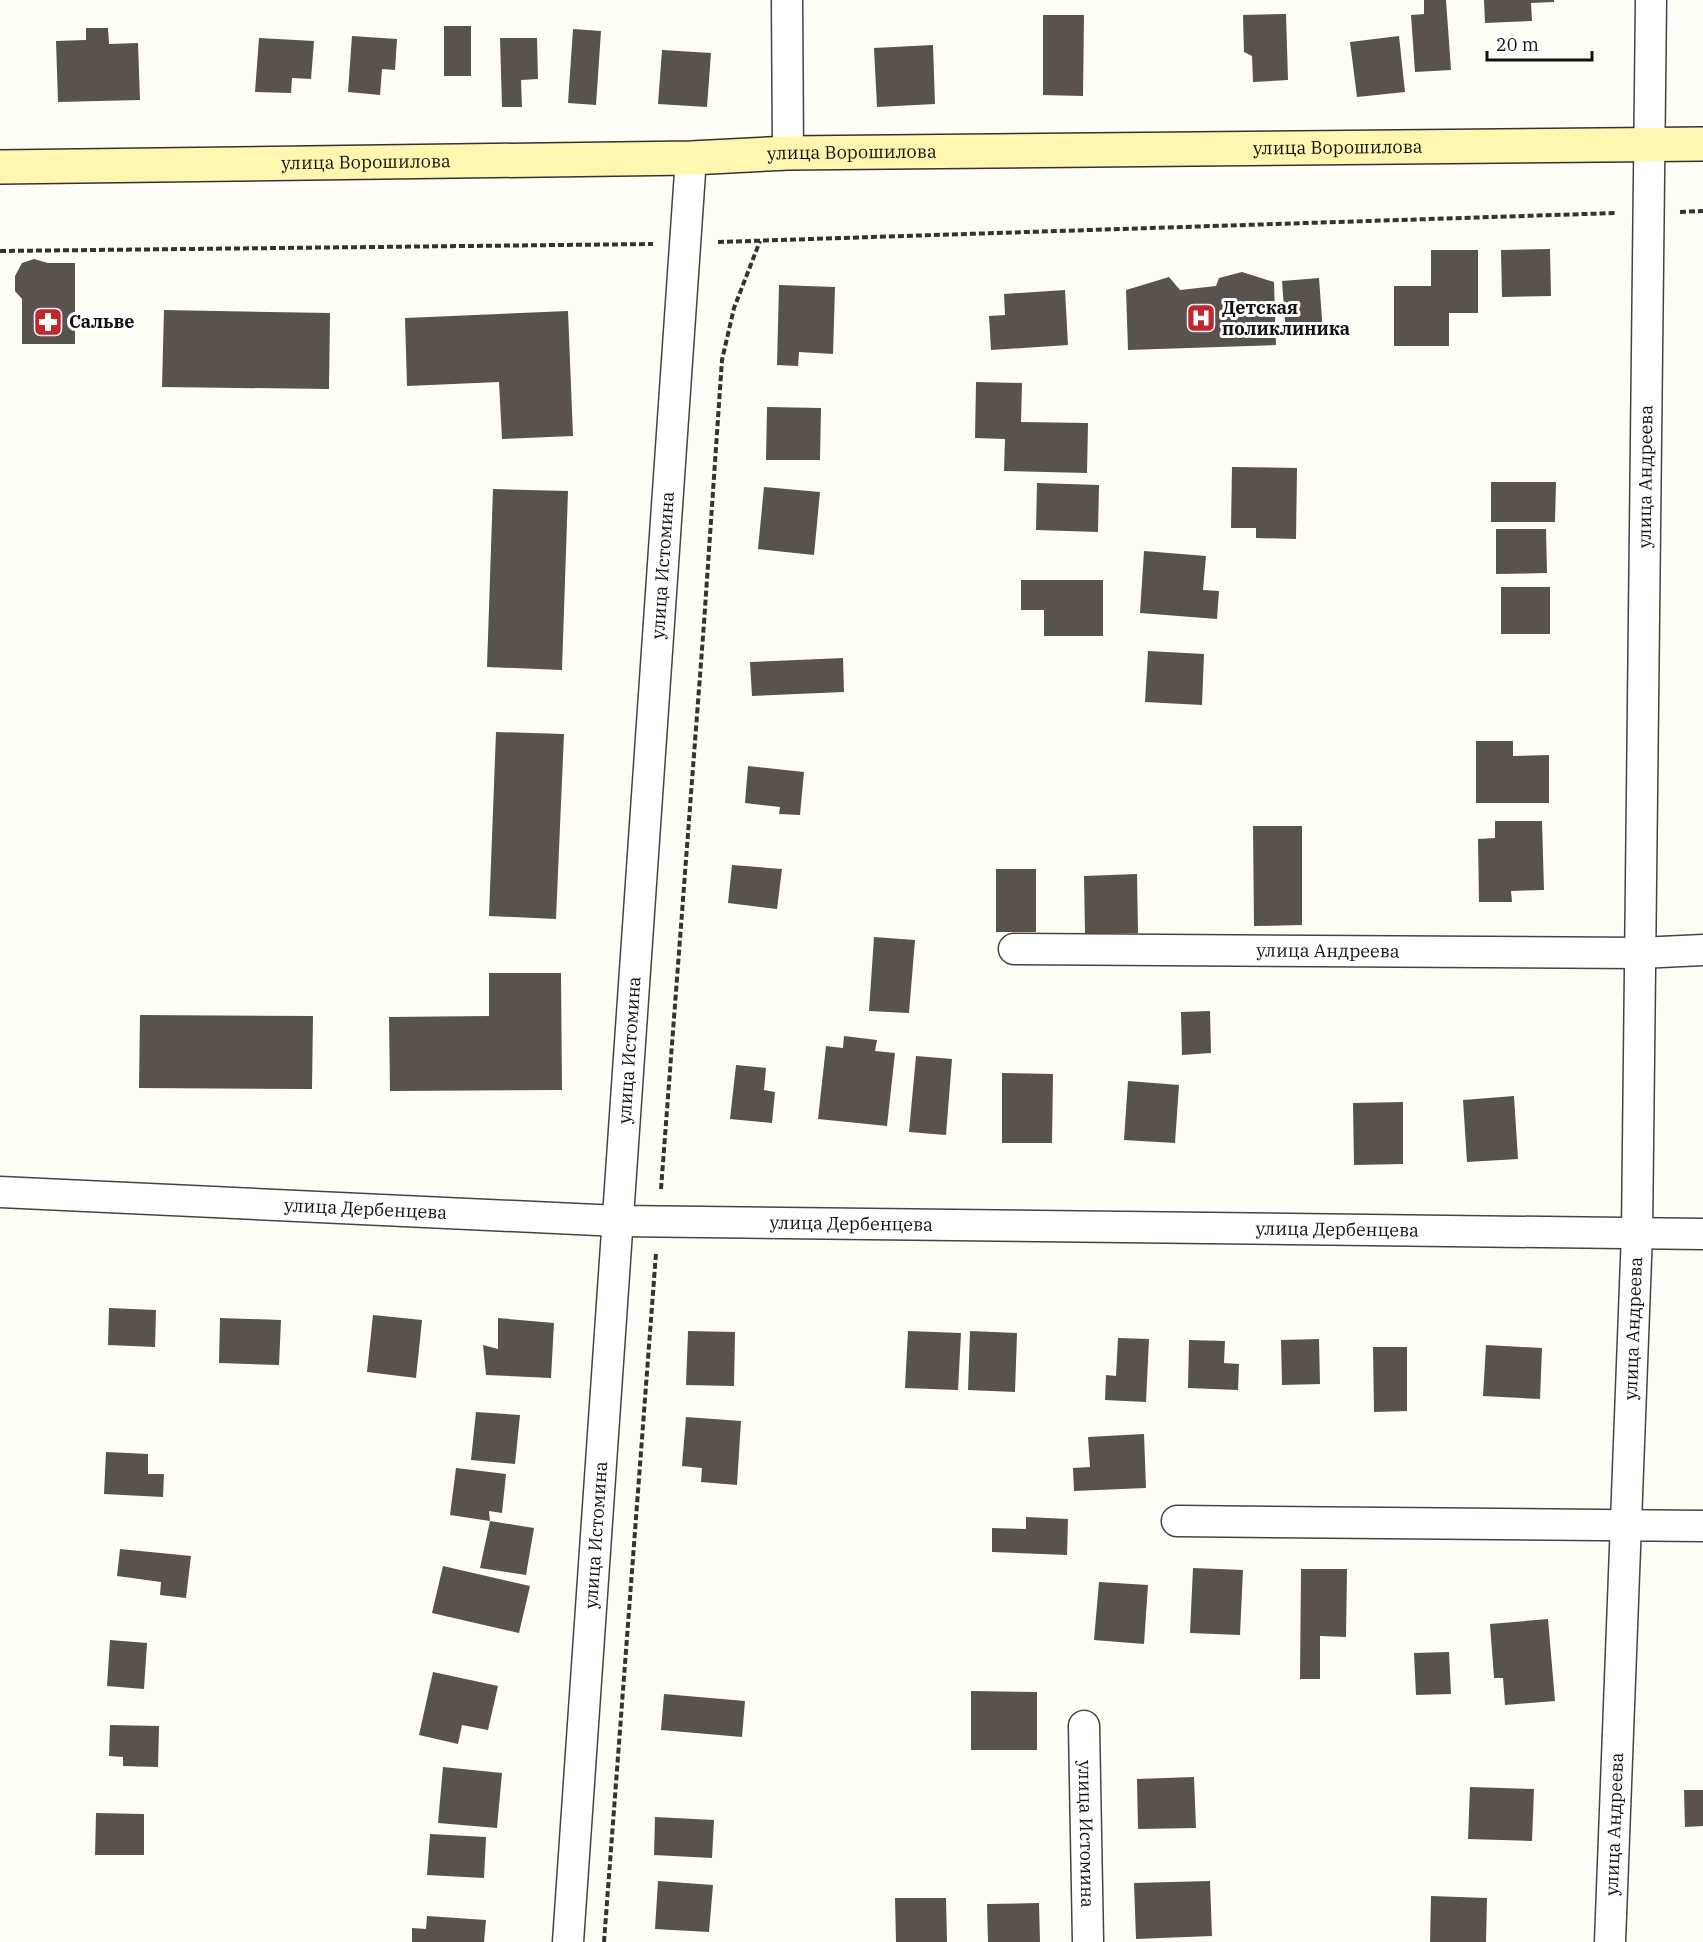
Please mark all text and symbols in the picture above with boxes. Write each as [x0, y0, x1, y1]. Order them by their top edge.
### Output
scale bar [1487, 24, 1592, 62]
text: 20 m [1496, 33, 1539, 56]
street label: улица Ворошилова [1253, 135, 1423, 159]
street label: улица Ворошилова [766, 140, 937, 165]
street label: улица Ворошилова [281, 149, 451, 174]
place label: Детская поликлиника [1222, 296, 1350, 340]
hospital icon: Детская поликлиника [1185, 302, 1217, 334]
pharmacy icon: Сальве [32, 306, 64, 338]
place label: Сальве [69, 310, 134, 333]
street label: улица Андреева [1633, 405, 1657, 548]
street label: улица Истомина [646, 491, 679, 640]
street label: улица Андреева [1256, 939, 1400, 962]
street label: улица Истомина [612, 975, 646, 1125]
street label: улица Дербенцева [283, 1193, 448, 1224]
street label: улица Дербенцева [769, 1211, 933, 1236]
street label: улица Дербенцева [1255, 1217, 1419, 1242]
street label: улица Андреева [1619, 1256, 1647, 1401]
street label: улица Истомина [579, 1460, 612, 1609]
street label: улица Андреева [1600, 1752, 1628, 1896]
street label: улица Истомина [1074, 1760, 1099, 1908]

